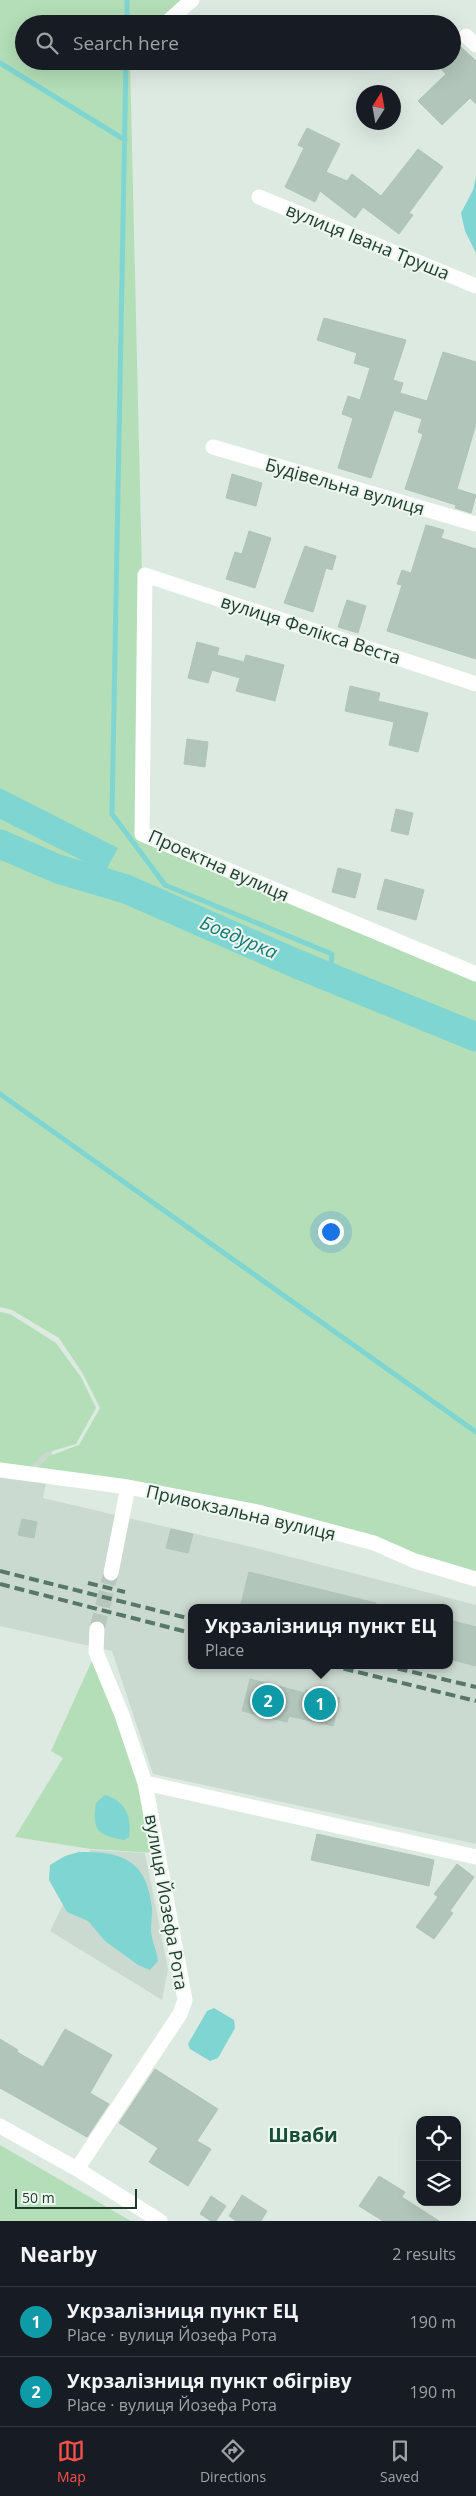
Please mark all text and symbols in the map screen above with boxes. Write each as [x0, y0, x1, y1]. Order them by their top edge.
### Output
search box [15, 15, 461, 70]
icon: search [33, 29, 61, 57]
text: Search here [73, 30, 179, 56]
north arrow [356, 85, 401, 130]
street label: вулиця Івана Труша [283, 197, 453, 285]
street label: Будівельна вулиця [263, 452, 427, 520]
street label: вулиця Фелікса Веста [218, 589, 404, 669]
street label: Проектна вулиця [145, 823, 293, 907]
water label: Бовдурка [196, 909, 282, 965]
your location [318, 1219, 344, 1245]
street label: Привокзальна вулиця [144, 1478, 338, 1546]
popup [188, 1604, 453, 1669]
text: Укрзалізниця пункт ЕЦ [205, 1613, 436, 1639]
text: Place [205, 1639, 244, 1661]
pin: 2 [252, 1682, 284, 1720]
pin: 1 [304, 1685, 336, 1723]
street label: вулиця Йозефа Рота [140, 1812, 194, 1992]
map controls [416, 2116, 461, 2206]
button: locate [416, 2116, 461, 2161]
district label: Шваби [268, 2122, 338, 2148]
button: layers [416, 2161, 461, 2206]
scale bar [15, 2186, 138, 2209]
text: 50 m [22, 2188, 55, 2207]
text: Nearby [20, 2240, 97, 2268]
text: 2 results [392, 2243, 456, 2265]
text: Укрзалізниця пункт ЕЦ [67, 2298, 298, 2324]
text: 1 [31, 2311, 41, 2333]
text: 190 m [410, 2311, 456, 2333]
text: Place · вулиця Йозефа Рота [67, 2324, 277, 2346]
text: Укрзалізниця пункт обігріву [67, 2368, 352, 2394]
text: 2 [31, 2381, 41, 2403]
text: 190 m [410, 2381, 456, 2403]
text: Place · вулиця Йозефа Рота [67, 2394, 277, 2416]
tab: Map [57, 2437, 86, 2486]
tab: Directions [200, 2437, 266, 2486]
tab: Saved [380, 2437, 419, 2486]

